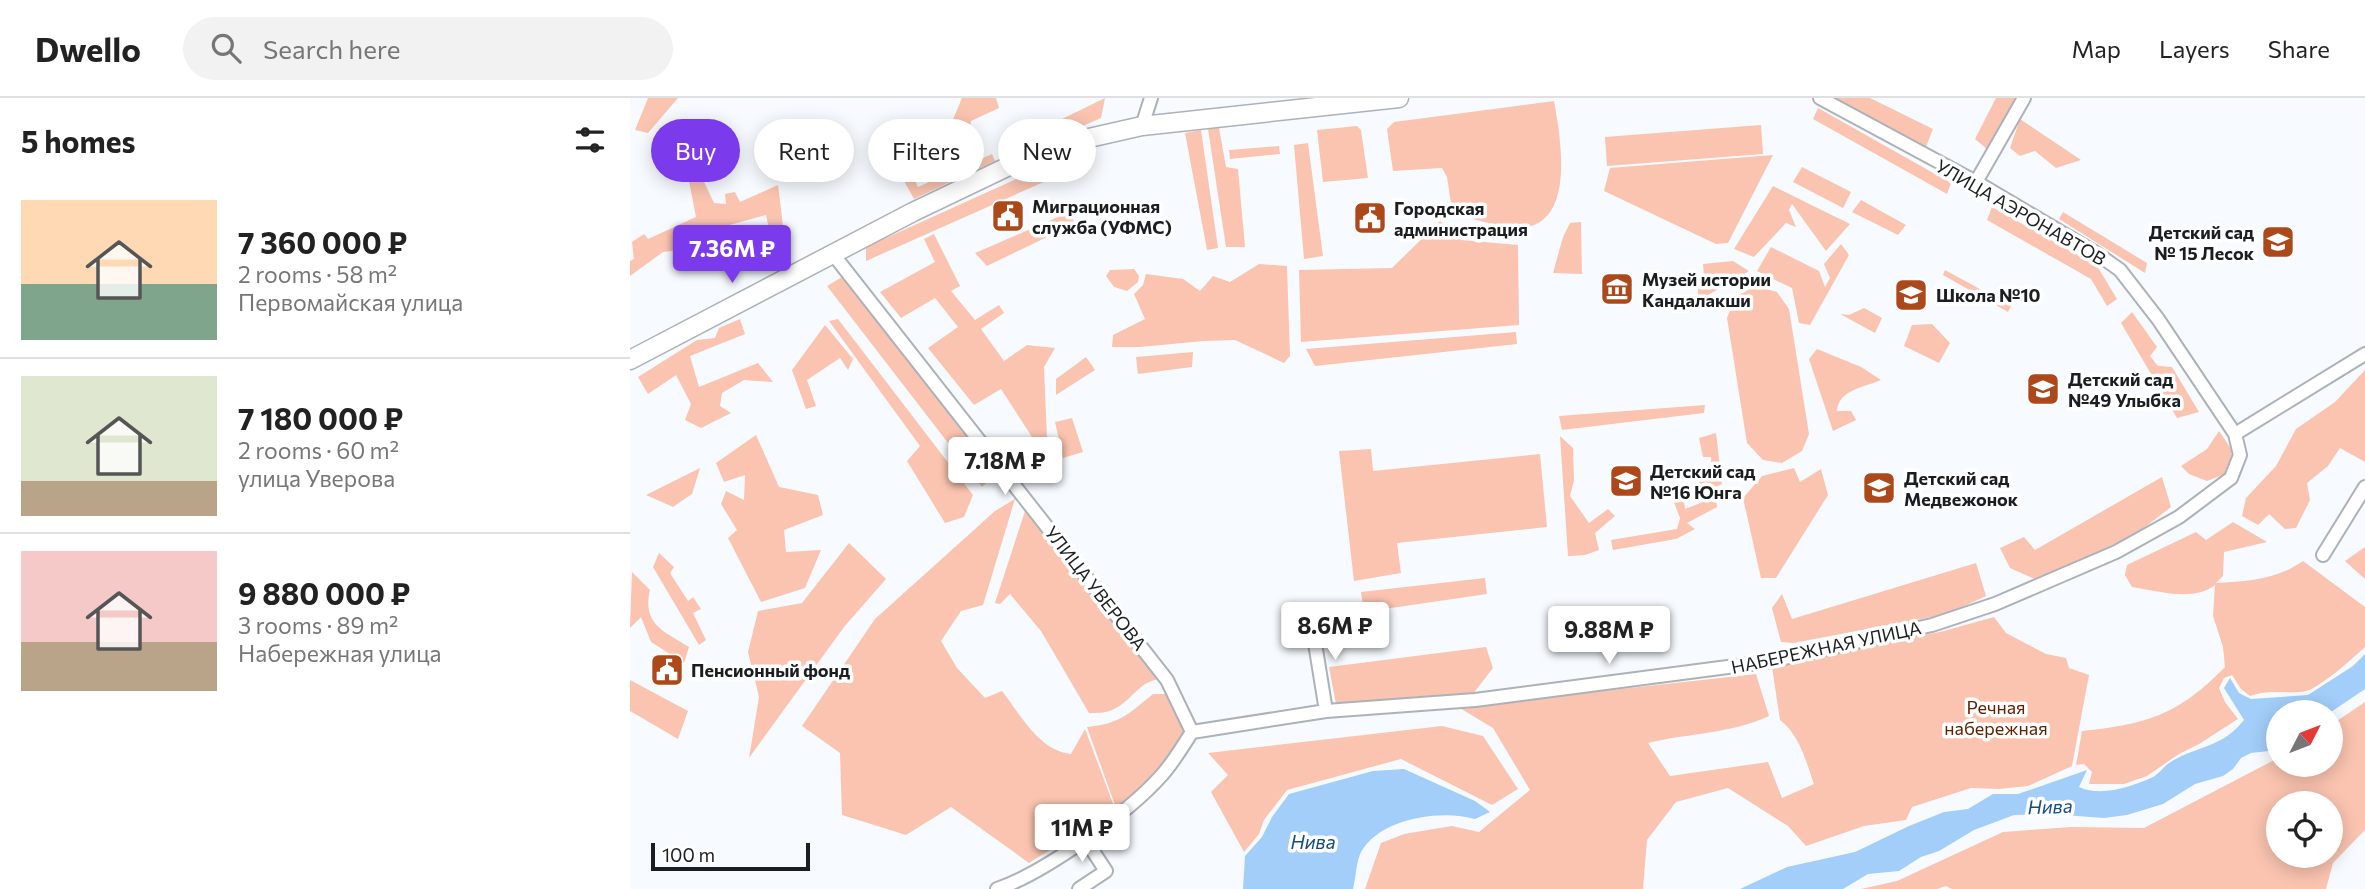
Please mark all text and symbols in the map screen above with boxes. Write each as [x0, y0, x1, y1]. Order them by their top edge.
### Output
search box [183, 17, 673, 80]
text: Dwello [35, 28, 141, 69]
icon: search [207, 29, 245, 67]
text: Search here [263, 33, 401, 64]
text: Map [2072, 34, 2121, 63]
text: Layers [2159, 34, 2230, 63]
text: Share [2268, 34, 2330, 63]
chip: Buy [651, 119, 740, 182]
chip: Rent [754, 119, 854, 182]
chip: Filters [868, 119, 984, 182]
chip: New [998, 119, 1096, 182]
icon: filters [571, 121, 609, 159]
text: 5 homes [21, 122, 135, 159]
street label: УЛИЦА АЭРОНАВТОВ [1932, 154, 2110, 270]
place label: Миграционная служба (УФМС) [1032, 195, 1172, 238]
public building icon: Миграционная служба (УФМС) [989, 197, 1027, 235]
place label: Городская администрация [1394, 197, 1528, 240]
public building icon: Городская администрация [1351, 199, 1389, 237]
place label: Детский сад № 15 Лесок [2149, 221, 2255, 264]
text: 7 360 000 ₽ [238, 223, 407, 260]
school or university icon: Детский сад № 15 Лесок [2259, 223, 2297, 261]
pin: 7.36M ₽ [667, 226, 797, 285]
icon: home [77, 228, 161, 312]
text: 7.36M ₽ [689, 234, 775, 262]
text: 2 rooms · 58 m² [238, 260, 397, 288]
place label: Музей истории Кандалакши [1642, 268, 1771, 311]
museum icon: Музей истории Кандалакши [1598, 270, 1636, 308]
school or university icon: Школа №10 [1892, 276, 1930, 314]
place label: Школа №10 [1936, 284, 2041, 306]
text: Первомайская улица [238, 288, 463, 316]
place label: Детский сад №49 Улыбка [2068, 368, 2181, 411]
school or university icon: Детский сад №49 Улыбка [2024, 370, 2062, 408]
text: 7 180 000 ₽ [238, 399, 403, 436]
icon: home [77, 404, 161, 488]
text: 2 rooms · 60 m² [238, 436, 399, 464]
pin: 7.18M ₽ [940, 438, 1070, 497]
text: 7.18M ₽ [964, 446, 1046, 474]
place label: Детский сад №16 Юнга [1650, 460, 1755, 503]
school or university icon: Детский сад №16 Юнга [1607, 462, 1645, 500]
text: улица Уверова [238, 464, 395, 492]
place label: Детский сад Медвежонок [1904, 467, 2019, 510]
school or university icon: Детский сад Медвежонок [1860, 469, 1898, 507]
street label: УЛИЦА УВЕРОВА [1041, 521, 1151, 655]
text: 9 880 000 ₽ [238, 574, 410, 611]
icon: home [77, 579, 161, 663]
pin: 8.6M ₽ [1278, 602, 1392, 662]
pin: 9.88M ₽ [1544, 606, 1674, 666]
text: 3 rooms · 89 m² [238, 611, 398, 639]
text: 8.6M ₽ [1297, 611, 1373, 639]
text: 9.88M ₽ [1564, 615, 1654, 643]
street label: НАБЕРЕЖНАЯ УЛИЦА [1729, 616, 1923, 678]
text: Набережная улица [238, 639, 442, 667]
public building icon: Пенсионный фонд [648, 651, 686, 689]
place label: Пенсионный фонд [691, 659, 850, 681]
park label: Речная набережная [1944, 696, 2048, 739]
north arrow [2266, 700, 2343, 777]
map controls [2266, 700, 2343, 868]
button: locate [2266, 791, 2343, 868]
water label: Нива [2027, 794, 2073, 818]
pin: 11M ₽ [1033, 804, 1131, 864]
text: 11M ₽ [1051, 813, 1113, 841]
water label: Нива [1290, 830, 1336, 853]
scale bar [651, 840, 810, 872]
text: 100 m [662, 843, 715, 866]

